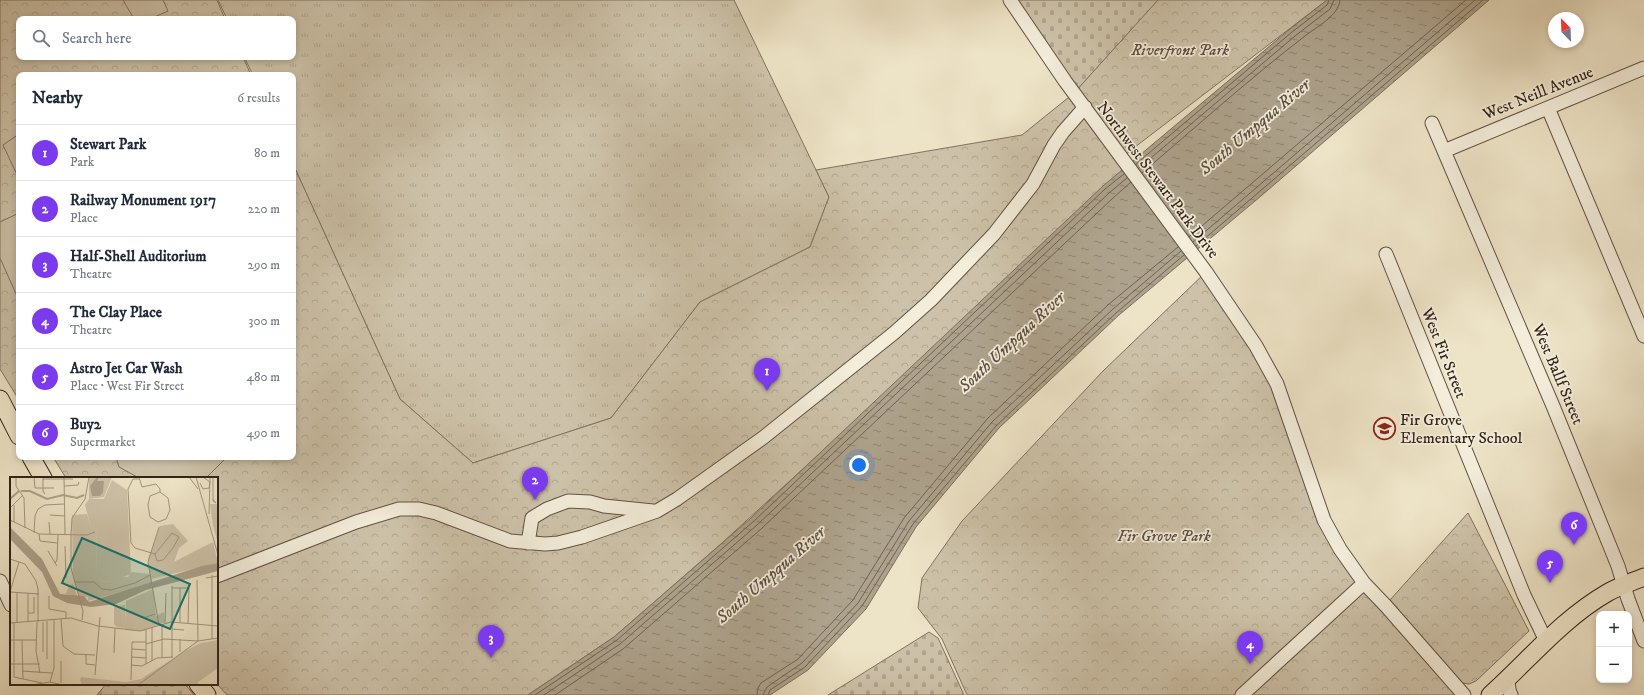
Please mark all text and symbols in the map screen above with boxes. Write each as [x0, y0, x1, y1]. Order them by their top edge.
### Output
north arrow [1548, 12, 1584, 48]
search box [16, 16, 296, 60]
icon: search [30, 27, 52, 49]
text: Search here [62, 29, 131, 48]
park label: Riverfront Park [1130, 40, 1229, 60]
street label: West Neill Avenue [1479, 62, 1596, 125]
water label: South Umpqua River [1194, 73, 1316, 180]
text: Nearby [32, 87, 82, 109]
text: 6 results [237, 90, 280, 106]
street label: Northwest Stewart Park Drive [1092, 98, 1224, 263]
text: Stewart Park [70, 135, 146, 154]
text: 1 [43, 145, 47, 161]
text: 80 m [254, 145, 280, 161]
text: Park [70, 154, 94, 170]
text: Railway Monument 1917 [70, 191, 216, 210]
text: 2 [42, 201, 48, 217]
text: 220 m [248, 201, 280, 217]
text: Place [70, 210, 98, 226]
text: Half-Shell Auditorium [70, 247, 207, 266]
text: 3 [43, 257, 47, 273]
text: 290 m [248, 257, 280, 273]
text: Theatre [70, 266, 112, 282]
water label: South Umpqua River [953, 286, 1071, 398]
text: The Clay Place [70, 303, 162, 322]
street label: West Fir Street [1416, 304, 1471, 401]
text: 4 [41, 313, 49, 329]
text: 300 m [249, 313, 280, 329]
street label: West Ballf Street [1527, 320, 1588, 427]
text: Theatre [70, 322, 112, 338]
pin: 1 [754, 358, 780, 391]
text: Astro Jet Car Wash [70, 359, 183, 378]
text: 5 [42, 369, 48, 385]
text: 480 m [246, 369, 280, 385]
text: Place · West Fir Street [70, 378, 184, 394]
place label: Fir Grove Elementary School [1400, 410, 1523, 448]
text: Buy2 [70, 415, 101, 434]
school or university icon: Fir Grove Elementary School [1371, 416, 1397, 442]
text: 6 [42, 425, 48, 441]
text: 490 m [246, 425, 280, 441]
text: Supermarket [70, 434, 136, 450]
your location [849, 455, 869, 475]
pin: 2 [522, 467, 548, 500]
inset map [10, 477, 218, 685]
pin: 6 [1561, 512, 1587, 545]
water label: South Umpqua River [711, 520, 832, 629]
park label: Fir Grove Park [1117, 526, 1211, 546]
pin: 5 [1537, 550, 1563, 583]
map controls [1596, 611, 1632, 683]
button: + [1596, 611, 1632, 647]
pin: 3 [478, 625, 504, 658]
pin: 4 [1237, 631, 1263, 664]
button: − [1596, 647, 1632, 683]

